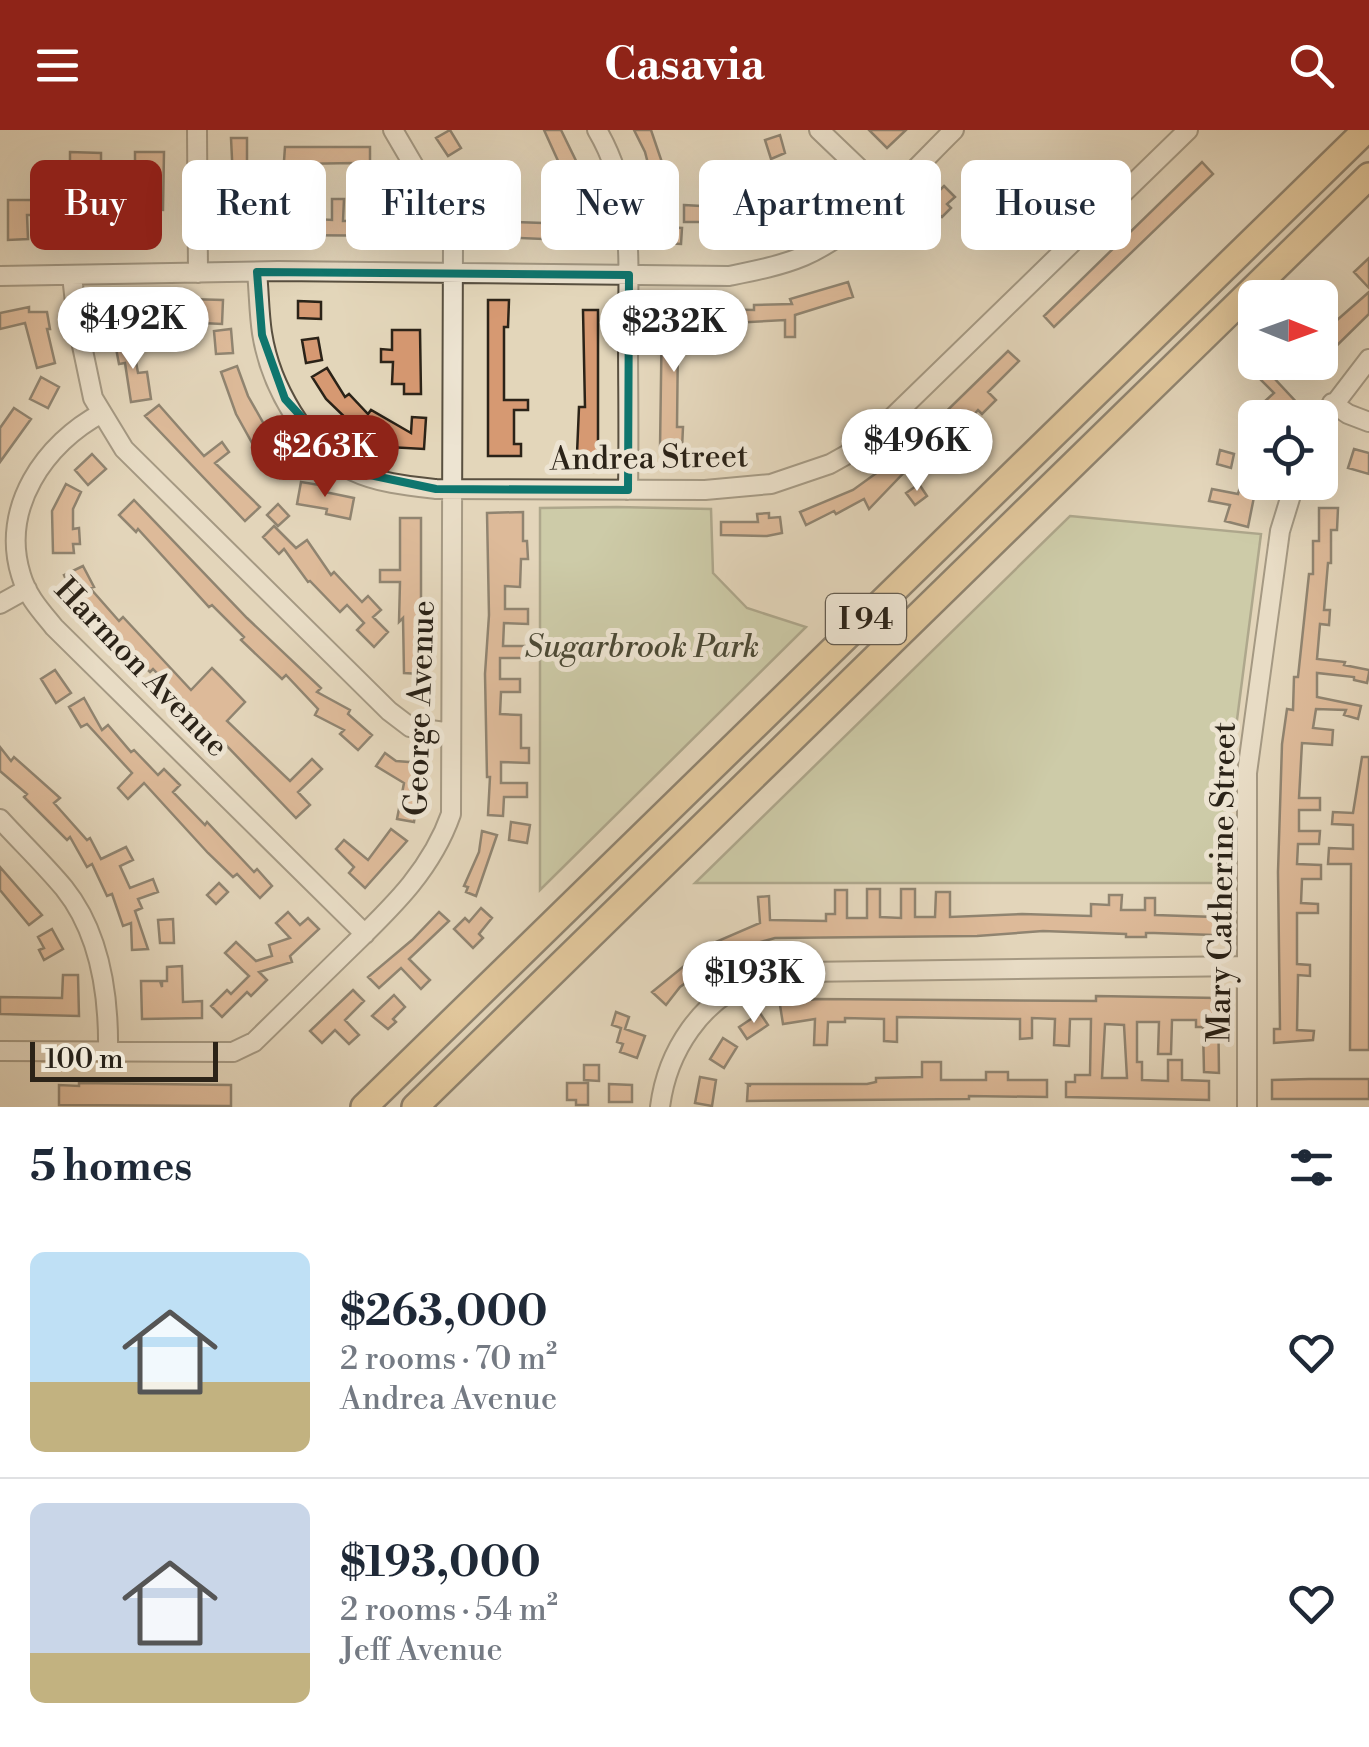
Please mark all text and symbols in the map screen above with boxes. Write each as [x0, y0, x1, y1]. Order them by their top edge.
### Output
text: Casavia [604, 37, 765, 94]
icon: menu [30, 38, 85, 93]
icon: search [1284, 38, 1339, 93]
chip: Buy [30, 160, 162, 250]
chip: Rent [182, 160, 326, 250]
chip: Filters [346, 160, 521, 250]
chip: New [541, 160, 679, 250]
chip: Apartment [699, 160, 941, 250]
chip: House [961, 160, 1131, 250]
north arrow [1238, 280, 1338, 380]
map controls [1238, 280, 1338, 500]
pin: $492K [63, 287, 203, 372]
pin: $232K [604, 290, 744, 375]
text: $492K [80, 299, 186, 339]
text: $232K [622, 302, 726, 342]
button: locate [1238, 400, 1338, 500]
pin: $496K [847, 409, 987, 494]
pin: $263K [255, 415, 395, 500]
text: $496K [864, 421, 970, 461]
text: $263K [273, 427, 377, 467]
street label: Andrea Street [548, 436, 749, 480]
street label: Harmon Avenue [46, 570, 237, 766]
road number: I 94 [826, 594, 906, 644]
street label: George Avenue [396, 600, 444, 817]
park label: Sugarbrook Park [525, 627, 759, 667]
street label: Mary Catherine Street [1199, 721, 1245, 1043]
pin: $193K [684, 941, 824, 1026]
text: $193K [704, 953, 804, 993]
scale bar [30, 1037, 218, 1081]
text: 100 m [45, 1042, 124, 1077]
icon: filters [1284, 1140, 1339, 1195]
text: 5 homes [30, 1141, 192, 1194]
text: $263,000 [340, 1286, 547, 1339]
icon: home [110, 1292, 230, 1412]
icon: heart [1284, 1325, 1339, 1380]
text: 2 rooms · 70 m² [340, 1339, 557, 1379]
text: Andrea Avenue [340, 1379, 557, 1419]
text: $193,000 [340, 1537, 541, 1590]
icon: home [110, 1543, 230, 1663]
icon: heart [1284, 1576, 1339, 1631]
text: 2 rooms · 54 m² [340, 1590, 558, 1630]
text: Jeff Avenue [340, 1630, 503, 1670]

